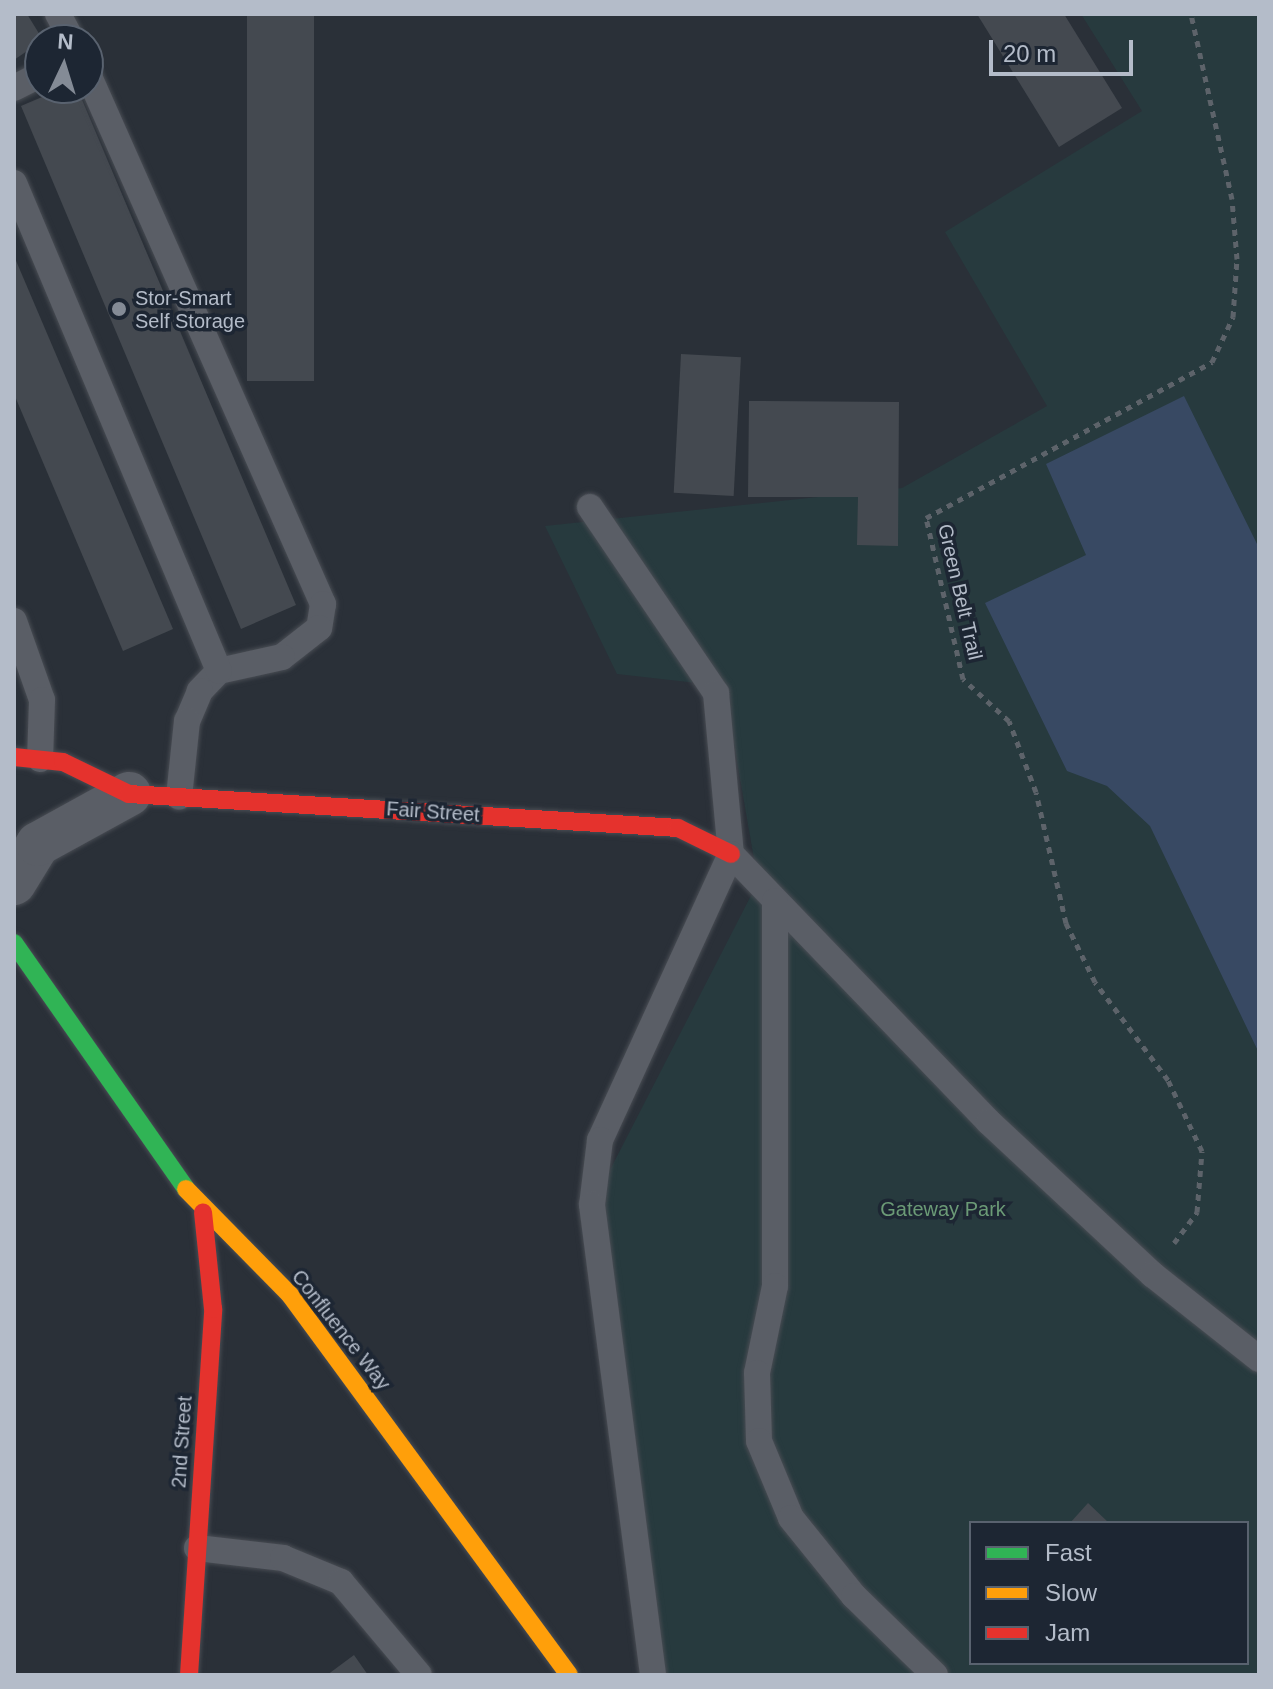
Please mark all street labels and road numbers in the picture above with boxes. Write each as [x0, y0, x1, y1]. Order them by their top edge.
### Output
street label: Green Belt Trail [933, 521, 987, 663]
street label: Fair Street [386, 797, 480, 827]
street label: Confluence Way [287, 1265, 395, 1395]
street label: 2nd Street [167, 1395, 197, 1489]

